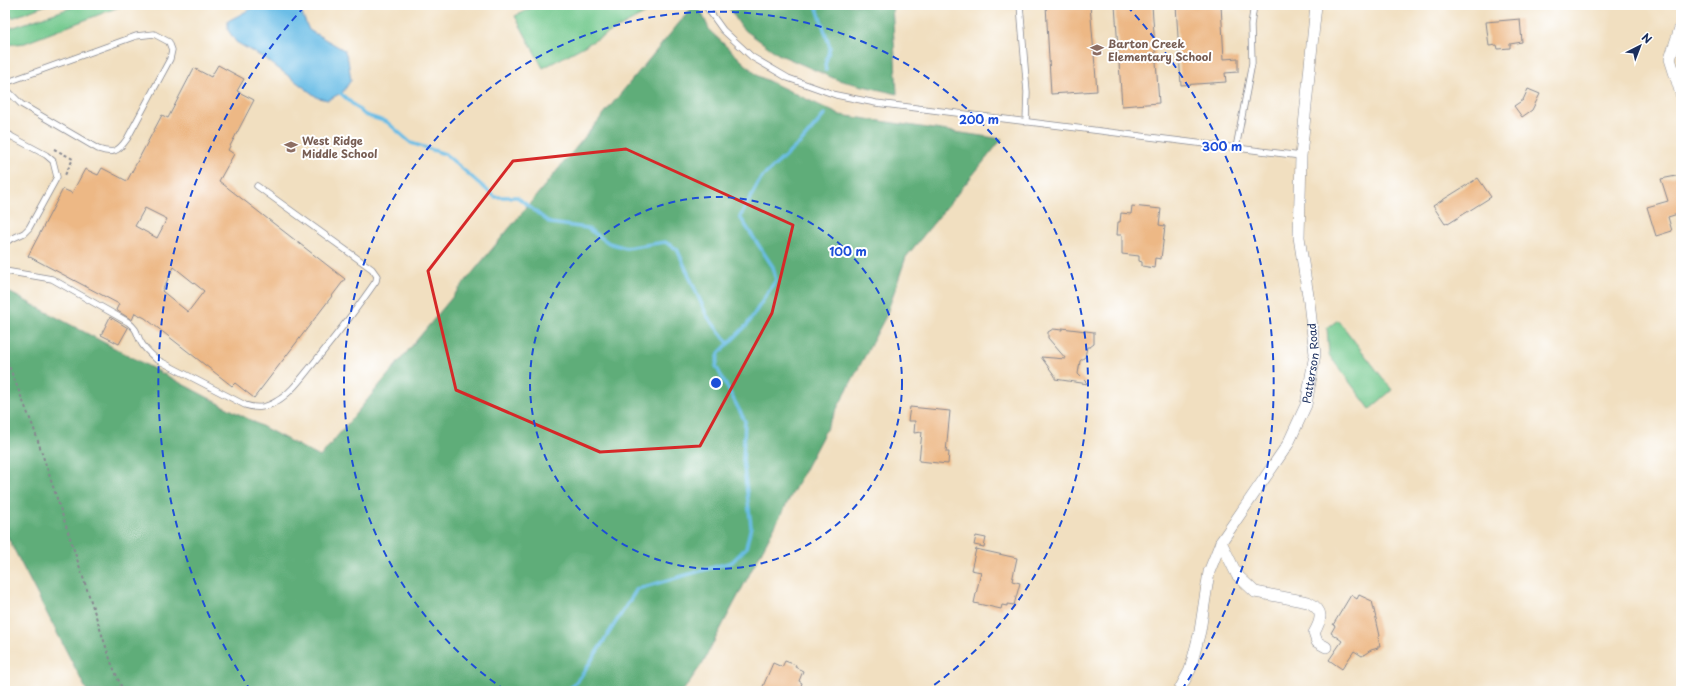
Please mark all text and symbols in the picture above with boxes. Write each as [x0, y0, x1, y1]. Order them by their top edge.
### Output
north arrow [1620, 26, 1660, 66]
text: N [1638, 29, 1656, 48]
place label: Barton Creek Elementary School [1108, 35, 1212, 65]
school or university icon: Barton Creek Elementary School [1089, 42, 1105, 58]
text: 200 m [959, 110, 999, 128]
place label: West Ridge Middle School [302, 132, 377, 162]
text: 300 m [1202, 137, 1242, 155]
school or university icon: West Ridge Middle School [283, 139, 299, 155]
text: 100 m [829, 242, 867, 260]
street label: Patterson Road [1297, 322, 1323, 405]
centre of rings [709, 376, 723, 390]

